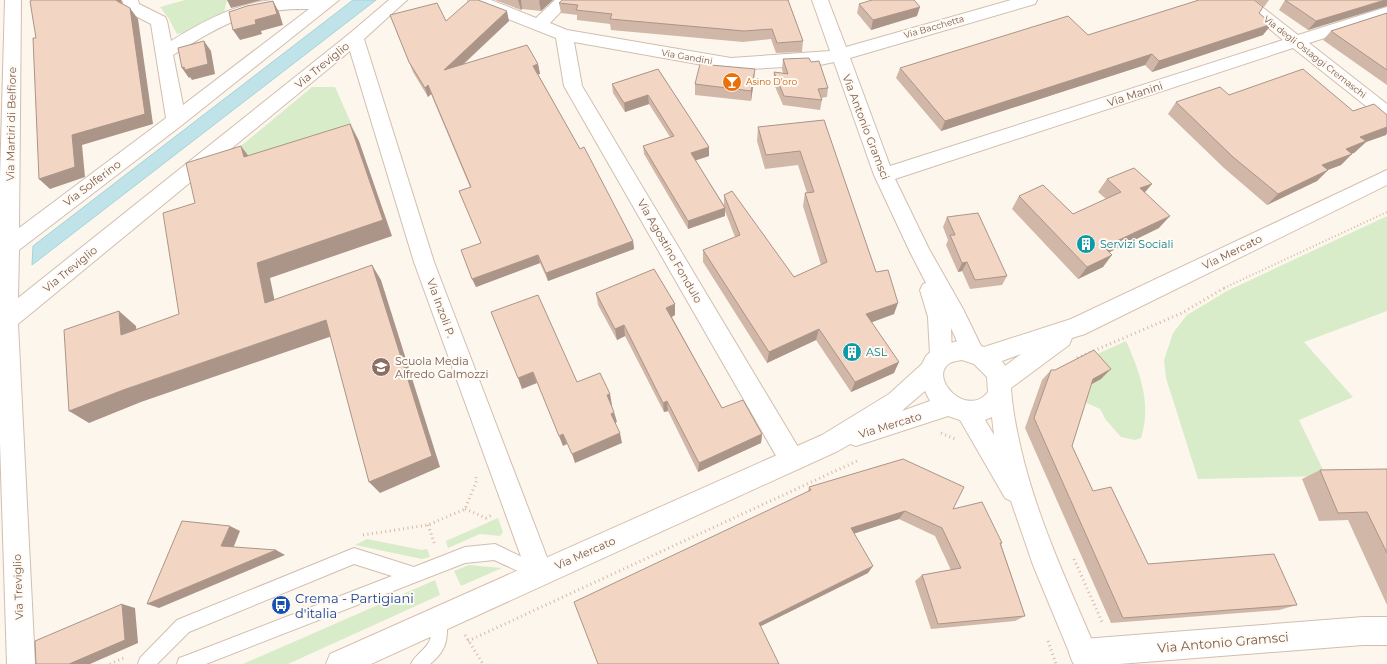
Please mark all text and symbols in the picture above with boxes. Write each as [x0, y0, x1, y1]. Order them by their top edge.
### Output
street label: Via Bacchetta [902, 13, 965, 40]
street label: Via degli Ostaggi Cremaschi [1262, 13, 1369, 100]
street label: Via Treviglio [292, 39, 352, 91]
street label: Via Gandini [661, 47, 713, 66]
street label: Via Martiri di Belfiore [3, 66, 19, 181]
bar icon: Asino D'oro [721, 71, 743, 93]
street label: Via Antonio Gramsci [839, 72, 893, 182]
place label: Asino D'oro [746, 76, 797, 87]
street label: Via Manini [1105, 78, 1165, 110]
street label: Via Solferino [60, 157, 124, 209]
street label: Via Agostino Fondulo [634, 196, 706, 306]
street label: Via Mercato [1200, 231, 1264, 273]
building icon: Servizi Sociali [1075, 233, 1097, 255]
place label: Servizi Sociali [1100, 237, 1174, 251]
street label: Via Treviglio [40, 243, 100, 295]
street label: Via Inzoli P. [424, 277, 458, 339]
building icon: ASL [841, 341, 863, 363]
place label: ASL [866, 345, 888, 359]
place label: Scuola Media Alfredo Galmozzi [395, 354, 488, 381]
school or university icon: Scuola Media Alfredo Galmozzi [370, 356, 392, 378]
street label: Via Mercato [857, 409, 923, 441]
street label: Via Mercato [552, 533, 618, 573]
street label: Via Treviglio [10, 554, 26, 620]
place label: Crema - Partigiani d'italia [295, 590, 414, 621]
bus stop icon: Crema - Partigiani d'italia [270, 594, 292, 616]
street label: Via Antonio Gramsci [1157, 628, 1289, 656]

